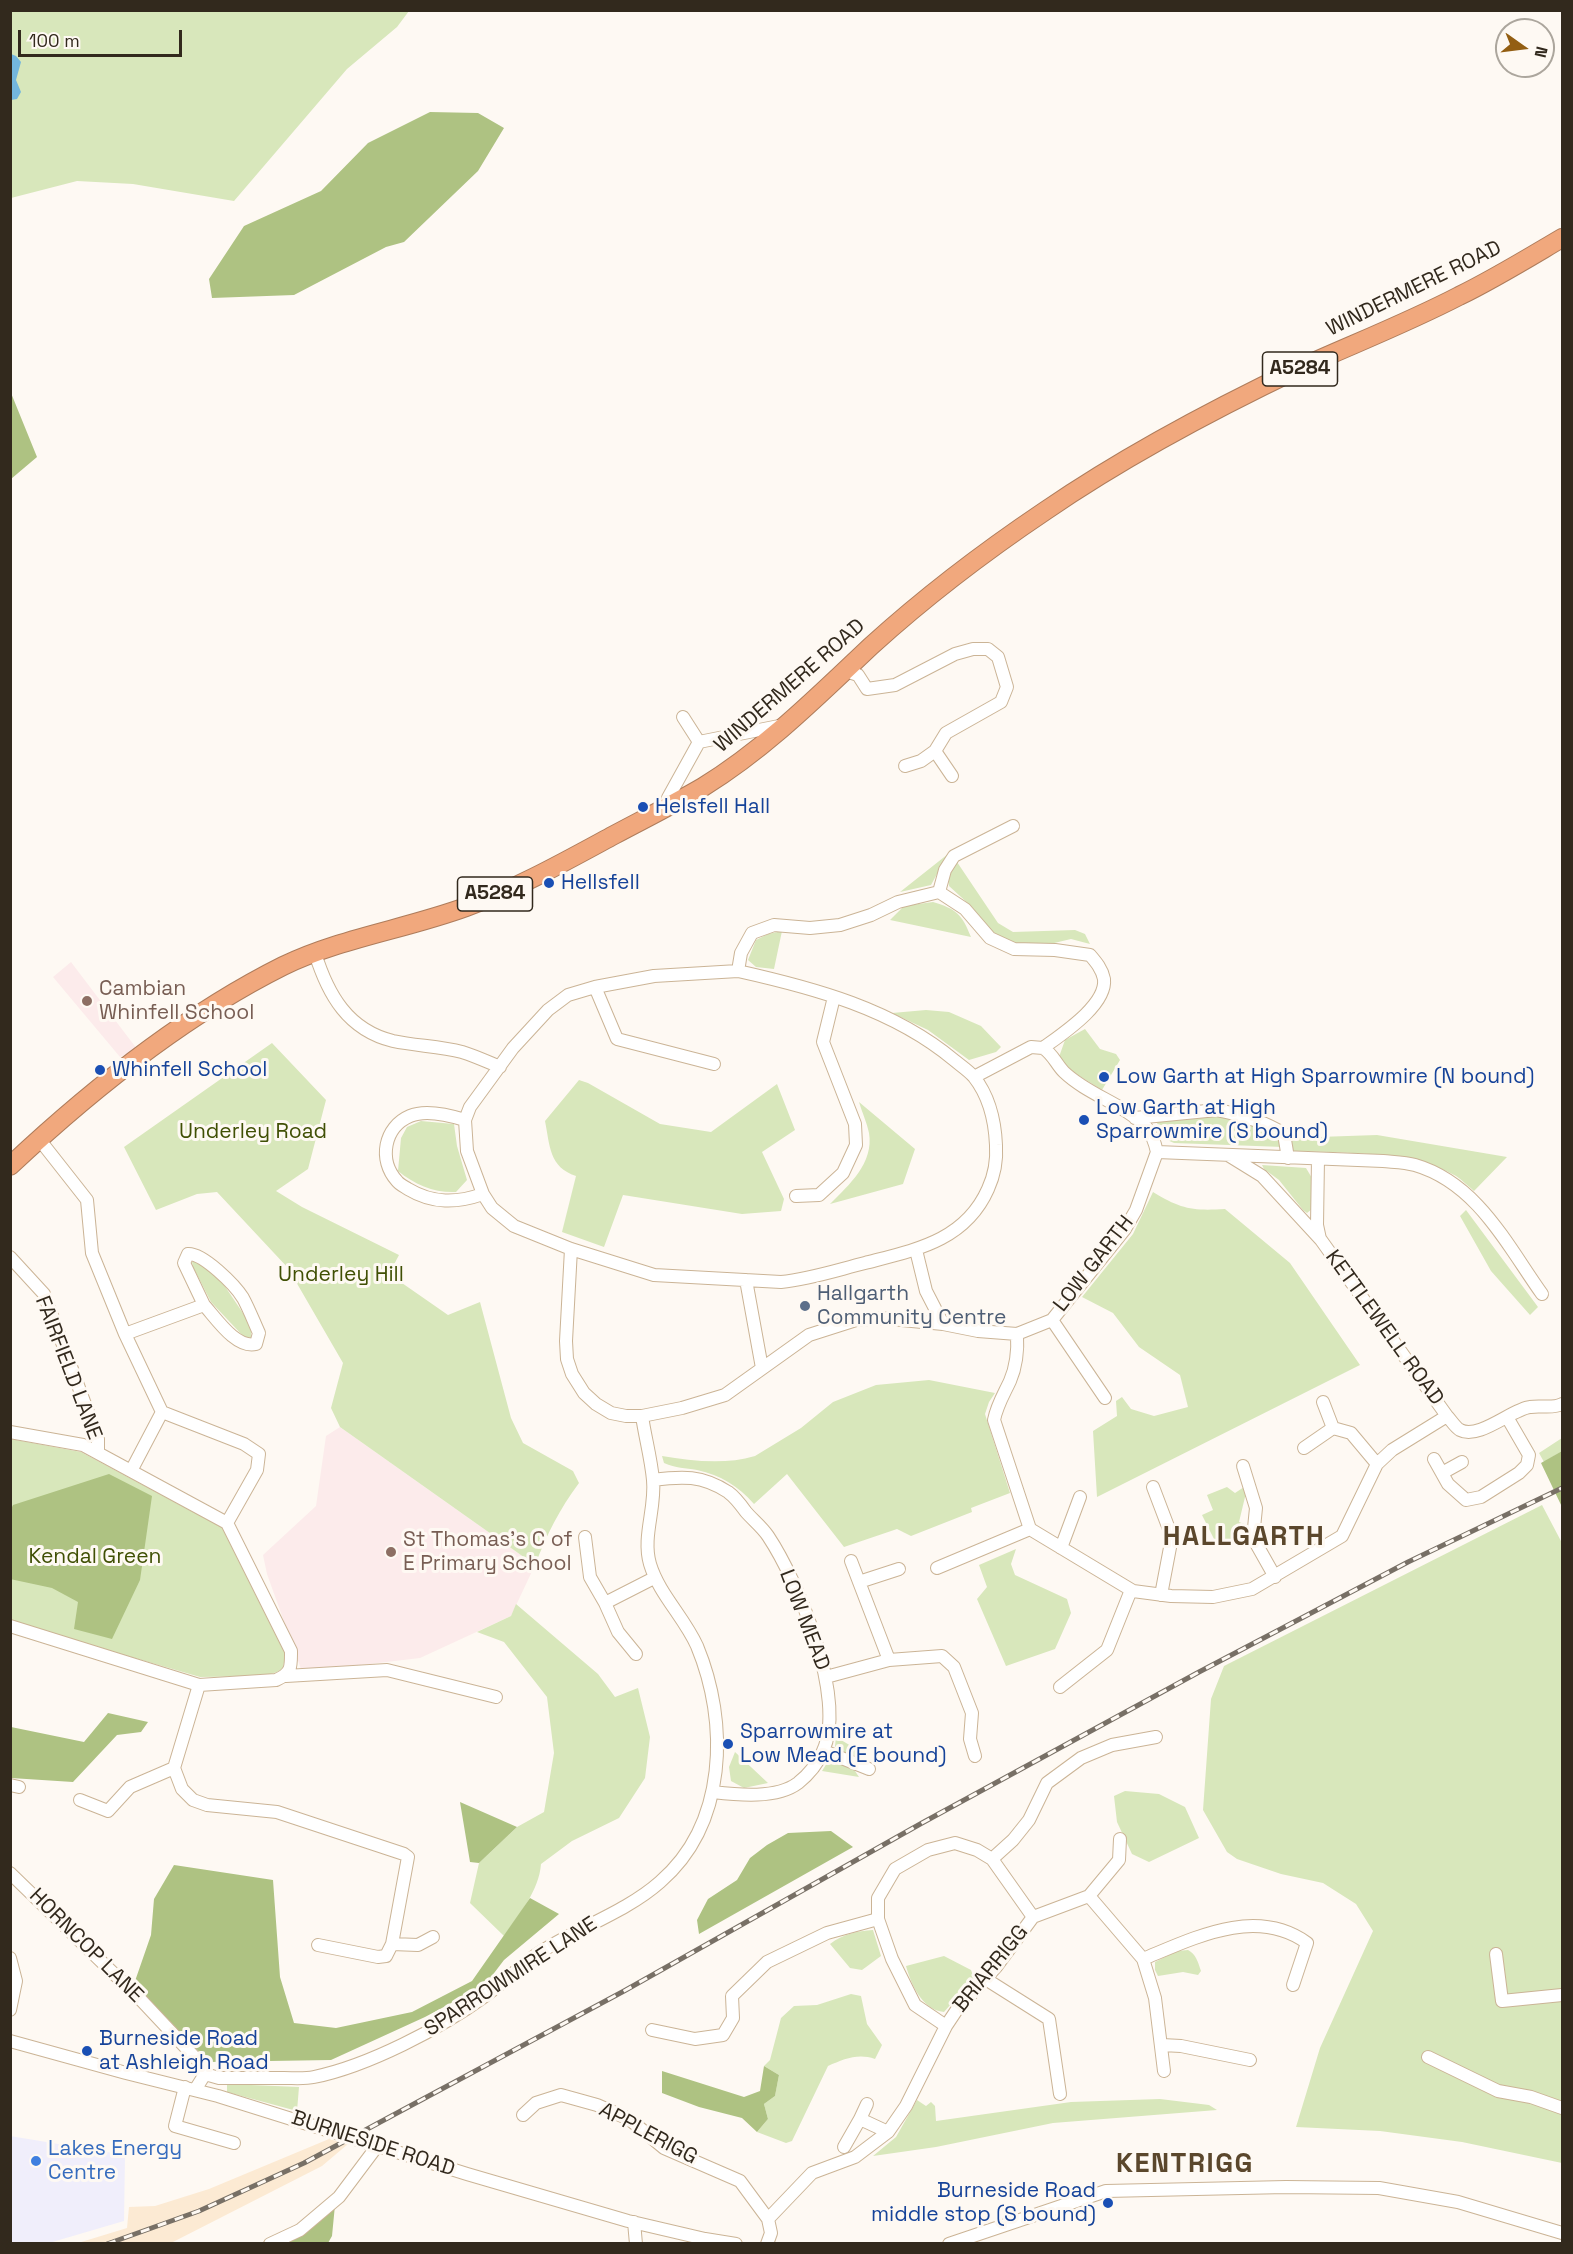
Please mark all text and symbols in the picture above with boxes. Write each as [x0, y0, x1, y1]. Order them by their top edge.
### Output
scale bar [21, 18, 184, 56]
north arrow [1495, 18, 1555, 78]
text: 100 m [29, 29, 80, 52]
text: N [1530, 44, 1552, 60]
street label: WINDERMERE ROAD [1323, 236, 1505, 342]
road number: A5284 [1262, 352, 1338, 386]
street label: WINDERMERE ROAD [710, 614, 870, 758]
place label: Helsfell Hall [655, 794, 770, 820]
marker: Helsfell Hall [636, 800, 650, 814]
place label: Hellsfell [561, 870, 640, 896]
marker: Hellsfell [542, 876, 556, 890]
road number: A5284 [458, 877, 532, 911]
place label: Cambian Whinfell School [99, 976, 254, 1026]
marker: Cambian Whinfell School [80, 994, 94, 1008]
place label: Whinfell School [112, 1057, 267, 1083]
marker: Whinfell School [93, 1063, 107, 1077]
place label: Low Garth at High Sparrowmire (N bound) [1116, 1064, 1534, 1090]
marker: Low Garth at High Sparrowmire (N bound) [1097, 1070, 1111, 1084]
place label: Low Garth at High Sparrowmire (S bound) [1096, 1095, 1328, 1145]
marker: Low Garth at High Sparrowmire (S bound) [1077, 1113, 1091, 1127]
park label: Underley Road [179, 1119, 327, 1145]
street label: LOW GARTH [1049, 1211, 1139, 1317]
street label: KETTLEWELL ROAD [1319, 1246, 1449, 1410]
park label: Underley Hill [278, 1262, 404, 1288]
place label: Hallgarth Community Centre [817, 1281, 1006, 1331]
street label: FAIRFIELD LANE [29, 1293, 107, 1443]
marker: Hallgarth Community Centre [798, 1299, 812, 1313]
district label: HALLGARTH [1163, 1522, 1325, 1554]
place label: St Thomas's C of E Primary School [403, 1527, 572, 1577]
park label: Kendal Green [29, 1544, 161, 1570]
marker: St Thomas's C of E Primary School [384, 1545, 398, 1559]
street label: LOW MEAD [773, 1566, 835, 1674]
place label: Sparrowmire at Low Mead (E bound) [740, 1719, 947, 1769]
marker: Sparrowmire at Low Mead (E bound) [721, 1737, 735, 1751]
street label: HORNCOP LANE [24, 1884, 148, 2008]
street label: SPARROWMIRE LANE [420, 1912, 602, 2042]
street label: BRIARRIGG [948, 1920, 1034, 2018]
place label: Burneside Road at Ashleigh Road [99, 2026, 269, 2076]
marker: Burneside Road at Ashleigh Road [80, 2044, 94, 2058]
street label: APPLERIGG [594, 2098, 702, 2170]
street label: BURNESIDE ROAD [288, 2106, 458, 2182]
place label: Lakes Energy Centre [48, 2136, 182, 2186]
district label: KENTRIGG [1116, 2149, 1254, 2181]
marker: Lakes Energy Centre [29, 2154, 43, 2168]
place label: Burneside Road middle stop (S bound) [871, 2178, 1096, 2228]
marker: Burneside Road middle stop (S bound) [1101, 2196, 1115, 2210]

